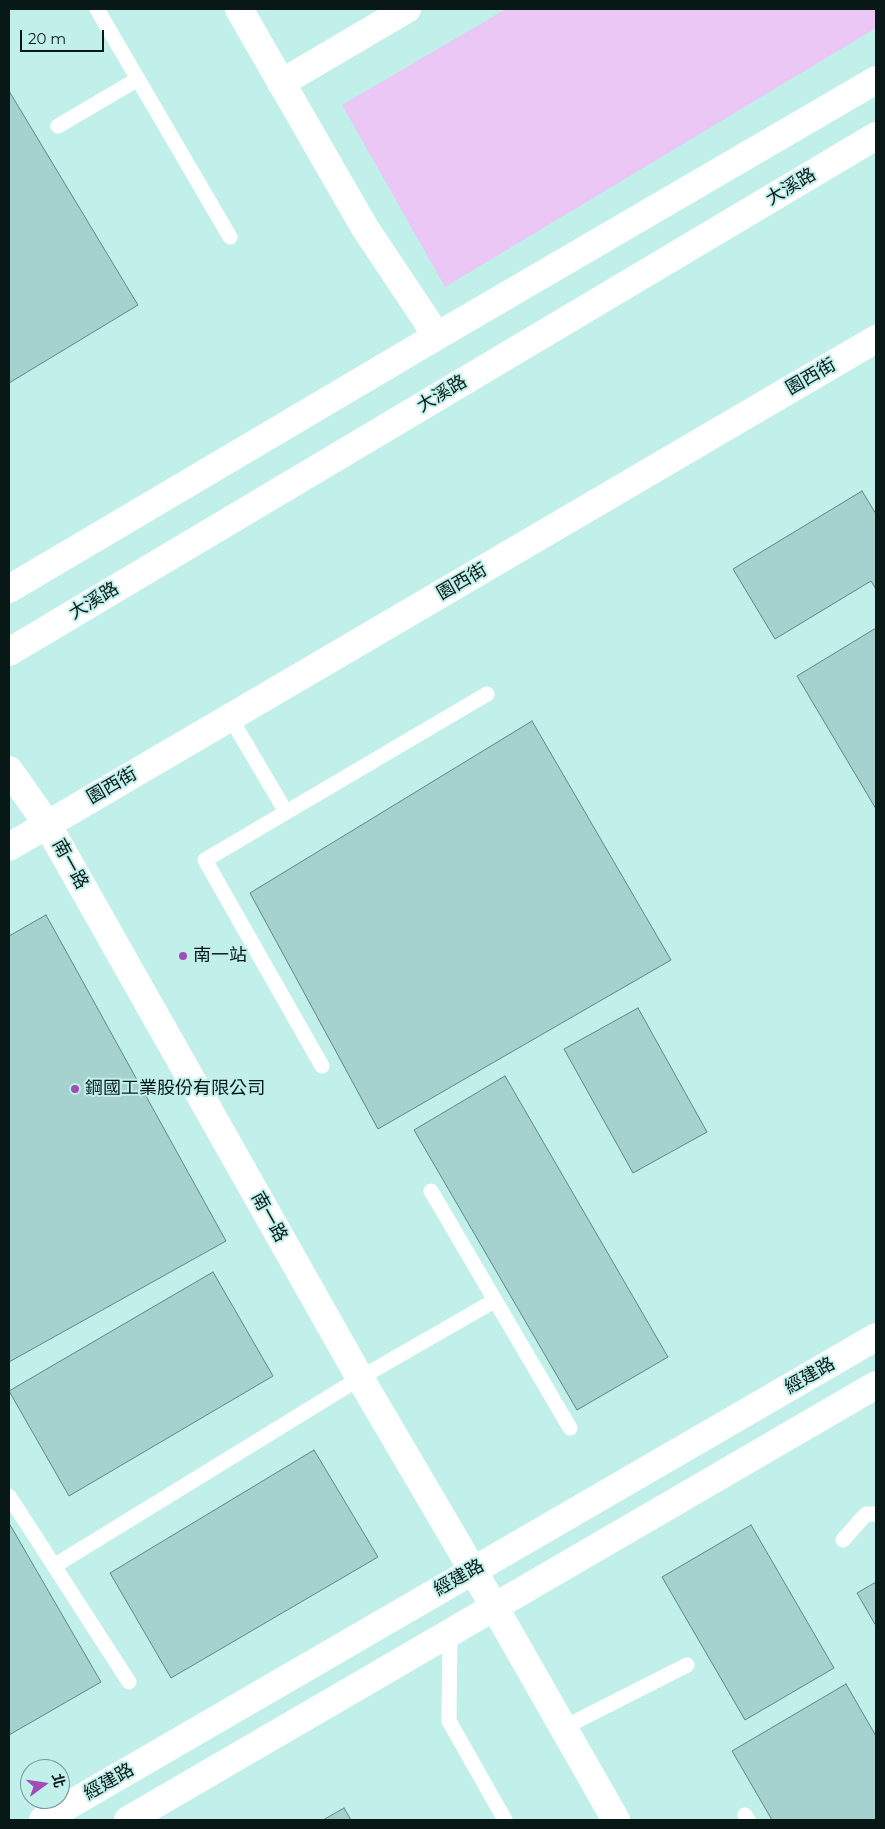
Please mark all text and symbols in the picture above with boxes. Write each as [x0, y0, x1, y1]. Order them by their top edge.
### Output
scale bar [22, 20, 106, 52]
text: 20 m [28, 29, 66, 48]
street label: 大溪路 [762, 164, 820, 210]
street label: 園西街 [782, 354, 840, 400]
street label: 大溪路 [413, 371, 471, 417]
street label: 園西街 [433, 559, 491, 605]
street label: 大溪路 [65, 578, 123, 624]
street label: 園西街 [83, 763, 141, 809]
street label: 南一路 [47, 835, 93, 893]
place label: 南一站 [193, 945, 247, 967]
marker: 南一站 [177, 950, 189, 962]
place label: 鋼國工業股份有限公司 [85, 1078, 265, 1100]
marker: 鋼國工業股份有限公司 [69, 1083, 81, 1095]
street label: 南一路 [246, 1188, 292, 1246]
street label: 經建路 [781, 1353, 839, 1399]
street label: 經建路 [430, 1555, 488, 1601]
north arrow [20, 1759, 70, 1809]
street label: 經建路 [80, 1759, 138, 1805]
text: 北 [48, 1772, 69, 1790]

